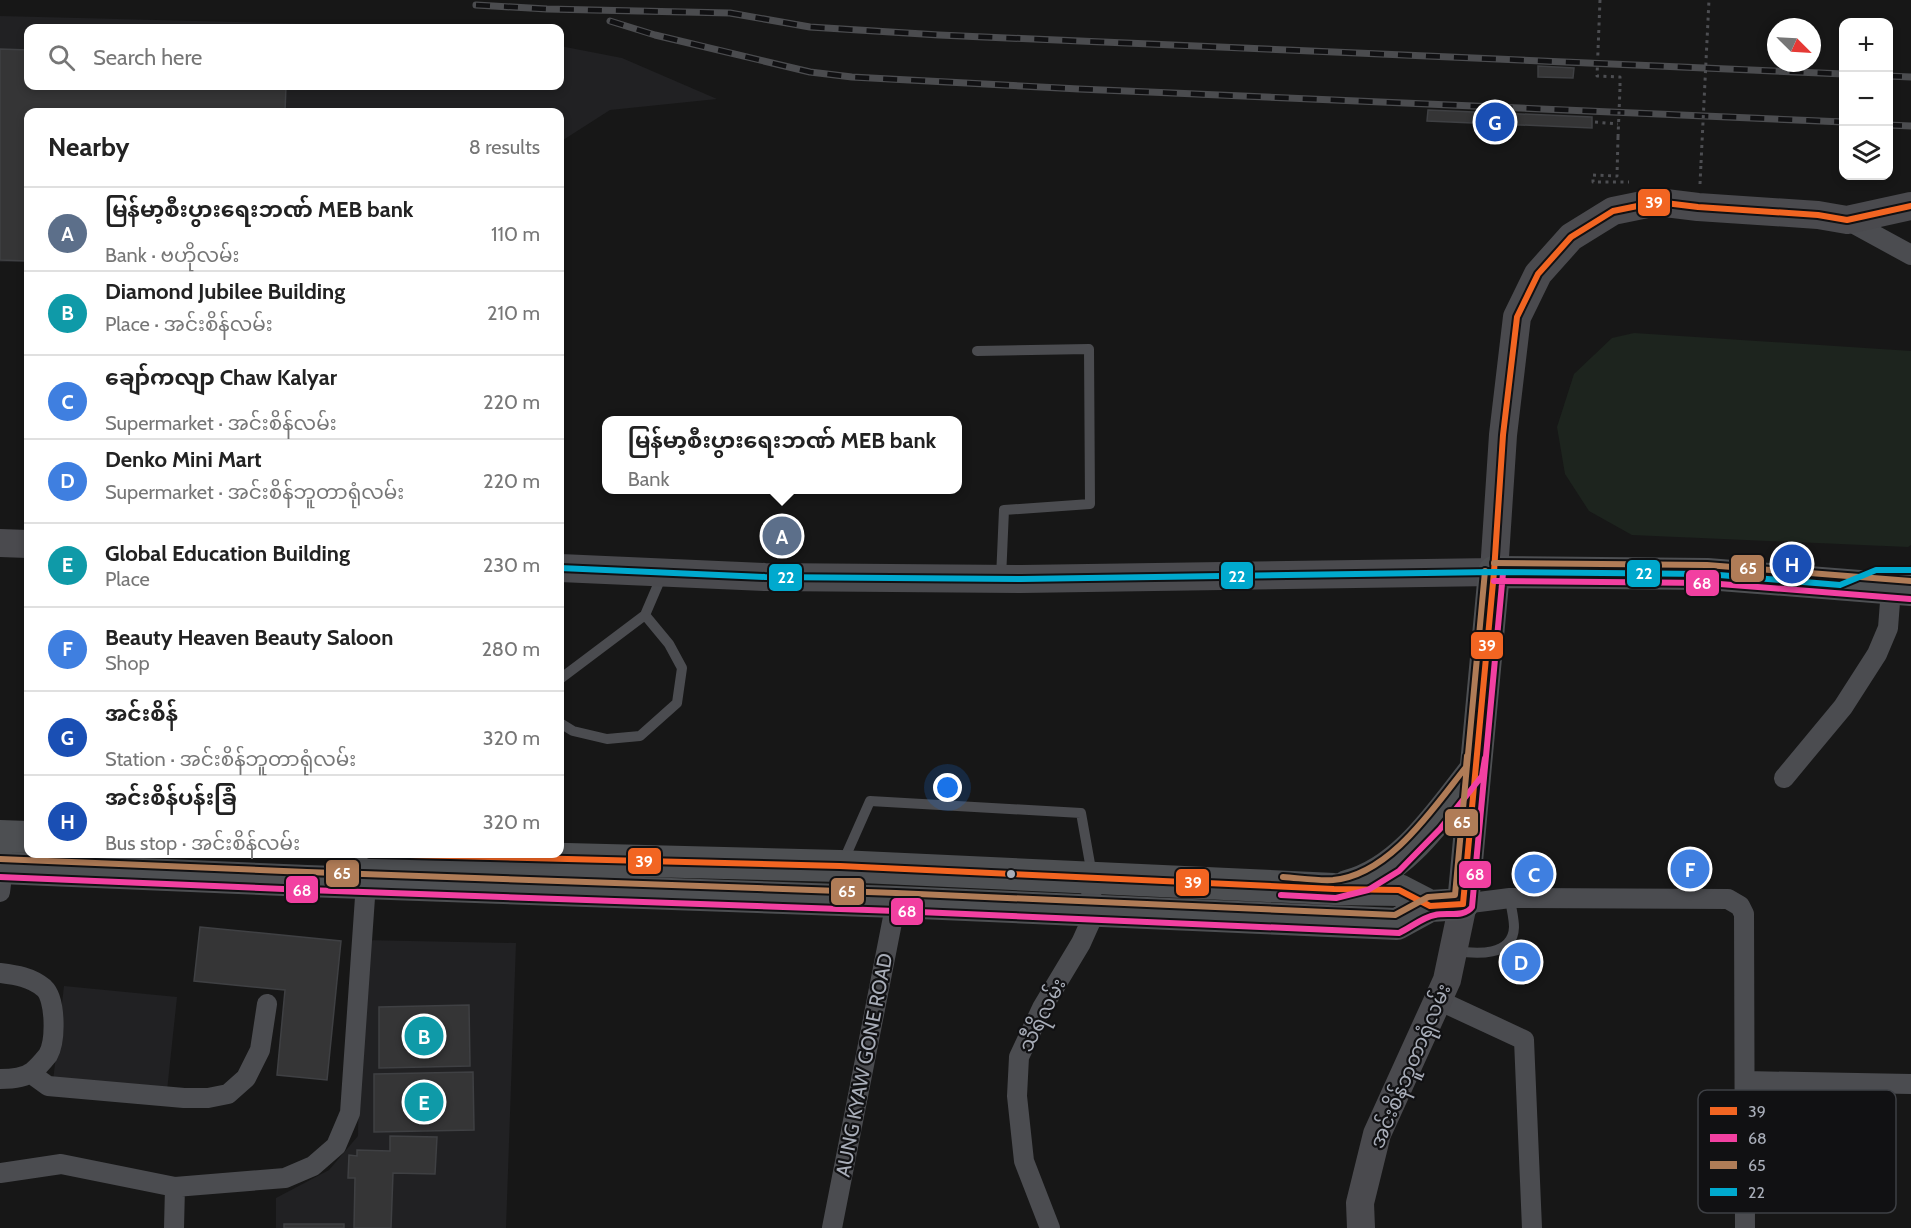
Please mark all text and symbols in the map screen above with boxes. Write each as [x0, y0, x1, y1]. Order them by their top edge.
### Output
north arrow [1767, 18, 1821, 72]
map controls [1839, 18, 1893, 180]
button: + [1839, 18, 1893, 72]
search box [24, 24, 564, 90]
icon: search [45, 41, 78, 74]
text: Search here [93, 44, 202, 71]
button: − [1839, 72, 1893, 126]
pin: G [1476, 100, 1514, 144]
button: layers [1839, 126, 1893, 180]
text: Nearby [48, 131, 129, 163]
text: 8 results [469, 135, 540, 159]
line badge: 39 [1637, 188, 1671, 217]
text: 39 [1645, 193, 1663, 212]
text: မြန်မာ့စီးပွားရေးဘဏ် MEB bank [105, 196, 413, 223]
text: A [61, 222, 74, 246]
text: 110 m [491, 222, 540, 246]
text: Bank · ဗဟိုလမ်း [105, 243, 239, 267]
text: Diamond Jubilee Building [105, 278, 345, 305]
text: B [61, 301, 74, 325]
text: 210 m [487, 301, 540, 325]
text: Place · အင်းစိန်လမ်း [105, 312, 273, 336]
text: ချော်ကလျာ Chaw Kalyar [105, 364, 337, 391]
text: C [61, 390, 74, 414]
text: 220 m [483, 390, 540, 414]
text: Supermarket · အင်းစိန်လမ်း [105, 411, 337, 435]
popup [602, 416, 962, 494]
text: မြန်မာ့စီးပွားရေးဘဏ် MEB bank [628, 427, 936, 454]
text: Denko Mini Mart [105, 446, 262, 473]
text: Bank [628, 467, 669, 491]
text: D [60, 469, 75, 493]
text: 220 m [483, 469, 540, 493]
text: Supermarket · အင်းစိန်ဘူတာရုံလမ်း [105, 480, 404, 504]
pin: A [762, 514, 802, 558]
text: Global Education Building [105, 540, 350, 567]
pin: H [1772, 542, 1812, 586]
text: E [62, 553, 73, 577]
text: 230 m [483, 553, 540, 577]
line badge: 65 [1730, 554, 1765, 583]
line badge: 22 [1626, 559, 1661, 588]
text: 65 [1739, 559, 1757, 578]
line badge: 22 [1220, 561, 1254, 590]
line badge: 22 [768, 563, 803, 592]
text: 22 [1636, 564, 1652, 583]
text: Place [105, 567, 150, 591]
text: 22 [1229, 567, 1245, 586]
text: 22 [778, 568, 794, 587]
line badge: 68 [1685, 569, 1720, 597]
text: 68 [1693, 574, 1711, 593]
text: Beauty Heaven Beauty Saloon [105, 624, 393, 651]
line badge: 39 [1470, 631, 1504, 660]
text: 39 [1478, 636, 1496, 655]
text: F [62, 637, 73, 661]
text: 280 m [481, 637, 540, 661]
text: Shop [105, 651, 150, 675]
text: အင်းစိန် [105, 700, 178, 727]
text: G [61, 726, 74, 750]
text: 320 m [483, 726, 540, 750]
text: Station · အင်းစိန်ဘူတာရုံလမ်း [105, 747, 356, 771]
your location [933, 773, 962, 802]
text: အင်းစိန်ပန်းခြံ [105, 784, 237, 811]
line badge: 65 [1444, 808, 1479, 837]
text: H [60, 810, 75, 834]
text: 320 m [483, 810, 540, 834]
text: 65 [1453, 813, 1471, 832]
text: Bus stop · အင်းစိန်လမ်း [105, 831, 300, 855]
pin: F [1670, 846, 1710, 892]
line badge: 39 [627, 847, 662, 875]
text: 39 [635, 852, 653, 871]
pin: C [1514, 852, 1553, 896]
line badge: 65 [325, 859, 360, 888]
line badge: 68 [1458, 860, 1492, 889]
text: 65 [333, 864, 351, 883]
text: 68 [1466, 865, 1484, 884]
unlabelled marker [1005, 868, 1017, 880]
line badge: 39 [1175, 868, 1210, 897]
text: 39 [1184, 873, 1202, 892]
line badge: 68 [285, 875, 319, 904]
line badge: 65 [830, 877, 865, 906]
text: 68 [293, 881, 311, 900]
text: 65 [838, 882, 856, 901]
line badge: 68 [890, 897, 924, 926]
text: 68 [898, 902, 916, 921]
pin: D [1502, 940, 1540, 984]
street label: AUNG KYAW GONE ROAD [831, 951, 897, 1179]
street label: သီရိလမ်း [1012, 973, 1074, 1058]
street label: အင်းစိန်ဘူတာရုံလမ်း [1363, 979, 1460, 1154]
pin: B [404, 1014, 444, 1058]
pin: E [404, 1080, 444, 1124]
legend [1698, 1090, 1896, 1213]
text: 39 [1748, 1102, 1766, 1121]
text: 68 [1748, 1129, 1767, 1148]
text: 65 [1748, 1156, 1766, 1175]
text: 22 [1748, 1183, 1765, 1202]

